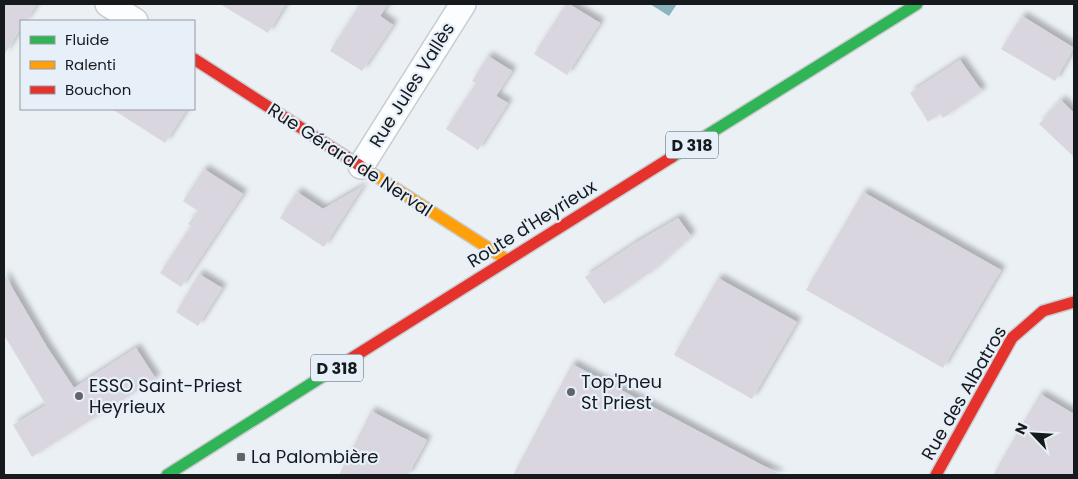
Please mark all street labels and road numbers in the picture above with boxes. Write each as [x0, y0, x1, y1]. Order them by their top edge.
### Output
street label: Rue Jules Vallès [363, 17, 460, 152]
street label: Rue Gérard de Nerval [263, 97, 437, 222]
road number: D 318 [666, 132, 718, 158]
street label: Route d'Heyrieux [462, 174, 601, 273]
street label: Rue des Albatros [915, 321, 1012, 464]
road number: D 318 [311, 354, 363, 382]

